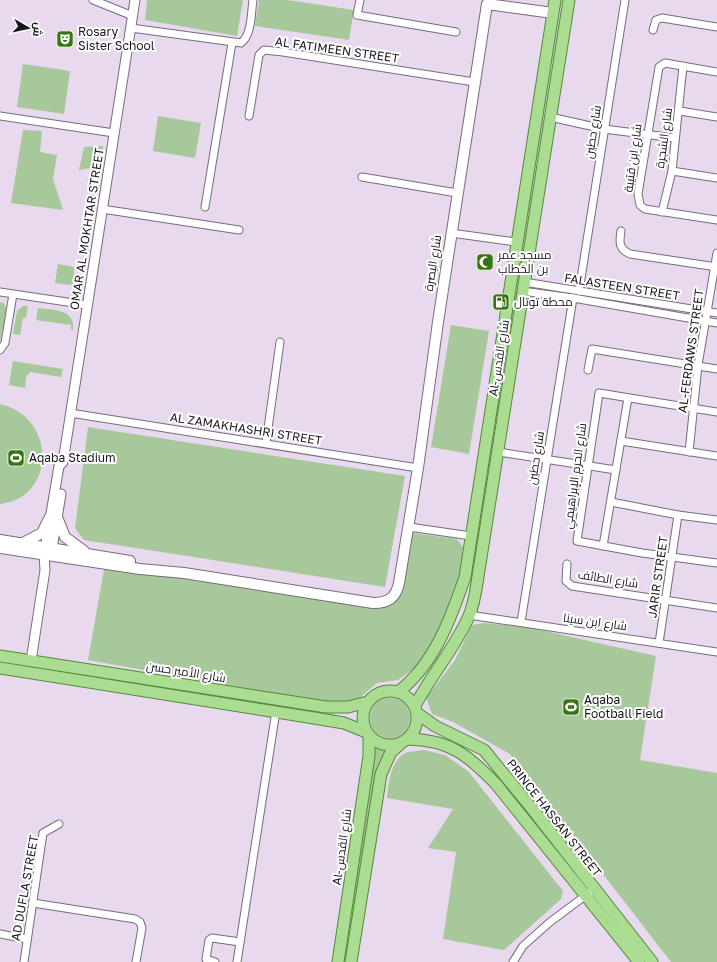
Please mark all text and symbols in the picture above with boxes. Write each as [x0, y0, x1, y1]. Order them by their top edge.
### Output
north arrow [8, 8, 48, 48]
text: ش [30, 21, 46, 38]
place label: Rosary Sister School [78, 24, 155, 53]
theatre icon: Rosary Sister School [55, 29, 75, 49]
street label: AL FATIMEEN STREET [274, 33, 401, 66]
street label: شارع حطين [581, 104, 605, 160]
street label: شارع الشجرة [652, 107, 676, 169]
street label: شارع ابن قتيبة [620, 123, 646, 193]
street label: OMAR AL MOKHTAR STREET [66, 146, 107, 311]
street label: شارع البصرة [421, 234, 445, 292]
place label: مسجد عمر بن الخطاب [497, 247, 551, 276]
mosque icon: مسجد عمر بن الخطاب [475, 252, 495, 272]
street label: FALASTEEN STREET [563, 270, 681, 303]
street label: AL-FERDAWS STREET [674, 287, 707, 414]
fuel station icon: محطة توتال [491, 292, 511, 312]
place label: محطة توتال [514, 294, 573, 309]
street label: Al-شارع القدس [485, 319, 513, 397]
street label: AL ZAMAKHASHRI STREET [169, 409, 324, 448]
street label: شارع الحرم الإبراهيمي [560, 422, 592, 530]
street label: شارع حطين [524, 430, 548, 486]
sports icon: Aqaba Stadium [6, 448, 26, 468]
place label: Aqaba Stadium [29, 450, 116, 465]
street label: JARIR STREET [644, 534, 671, 619]
street label: شارع الطائف [577, 566, 640, 592]
street label: شارع ابن سينا [562, 610, 628, 634]
street label: شارع الأمير حسن [145, 658, 227, 686]
place label: Aqaba Football Field [584, 692, 663, 721]
sports icon: Aqaba Football Field [561, 697, 581, 717]
street label: PRINCE HASSAN STREET [504, 756, 605, 880]
street label: Al-شارع القدس [329, 808, 355, 886]
street label: AD DUFLA STREET [8, 833, 41, 942]

